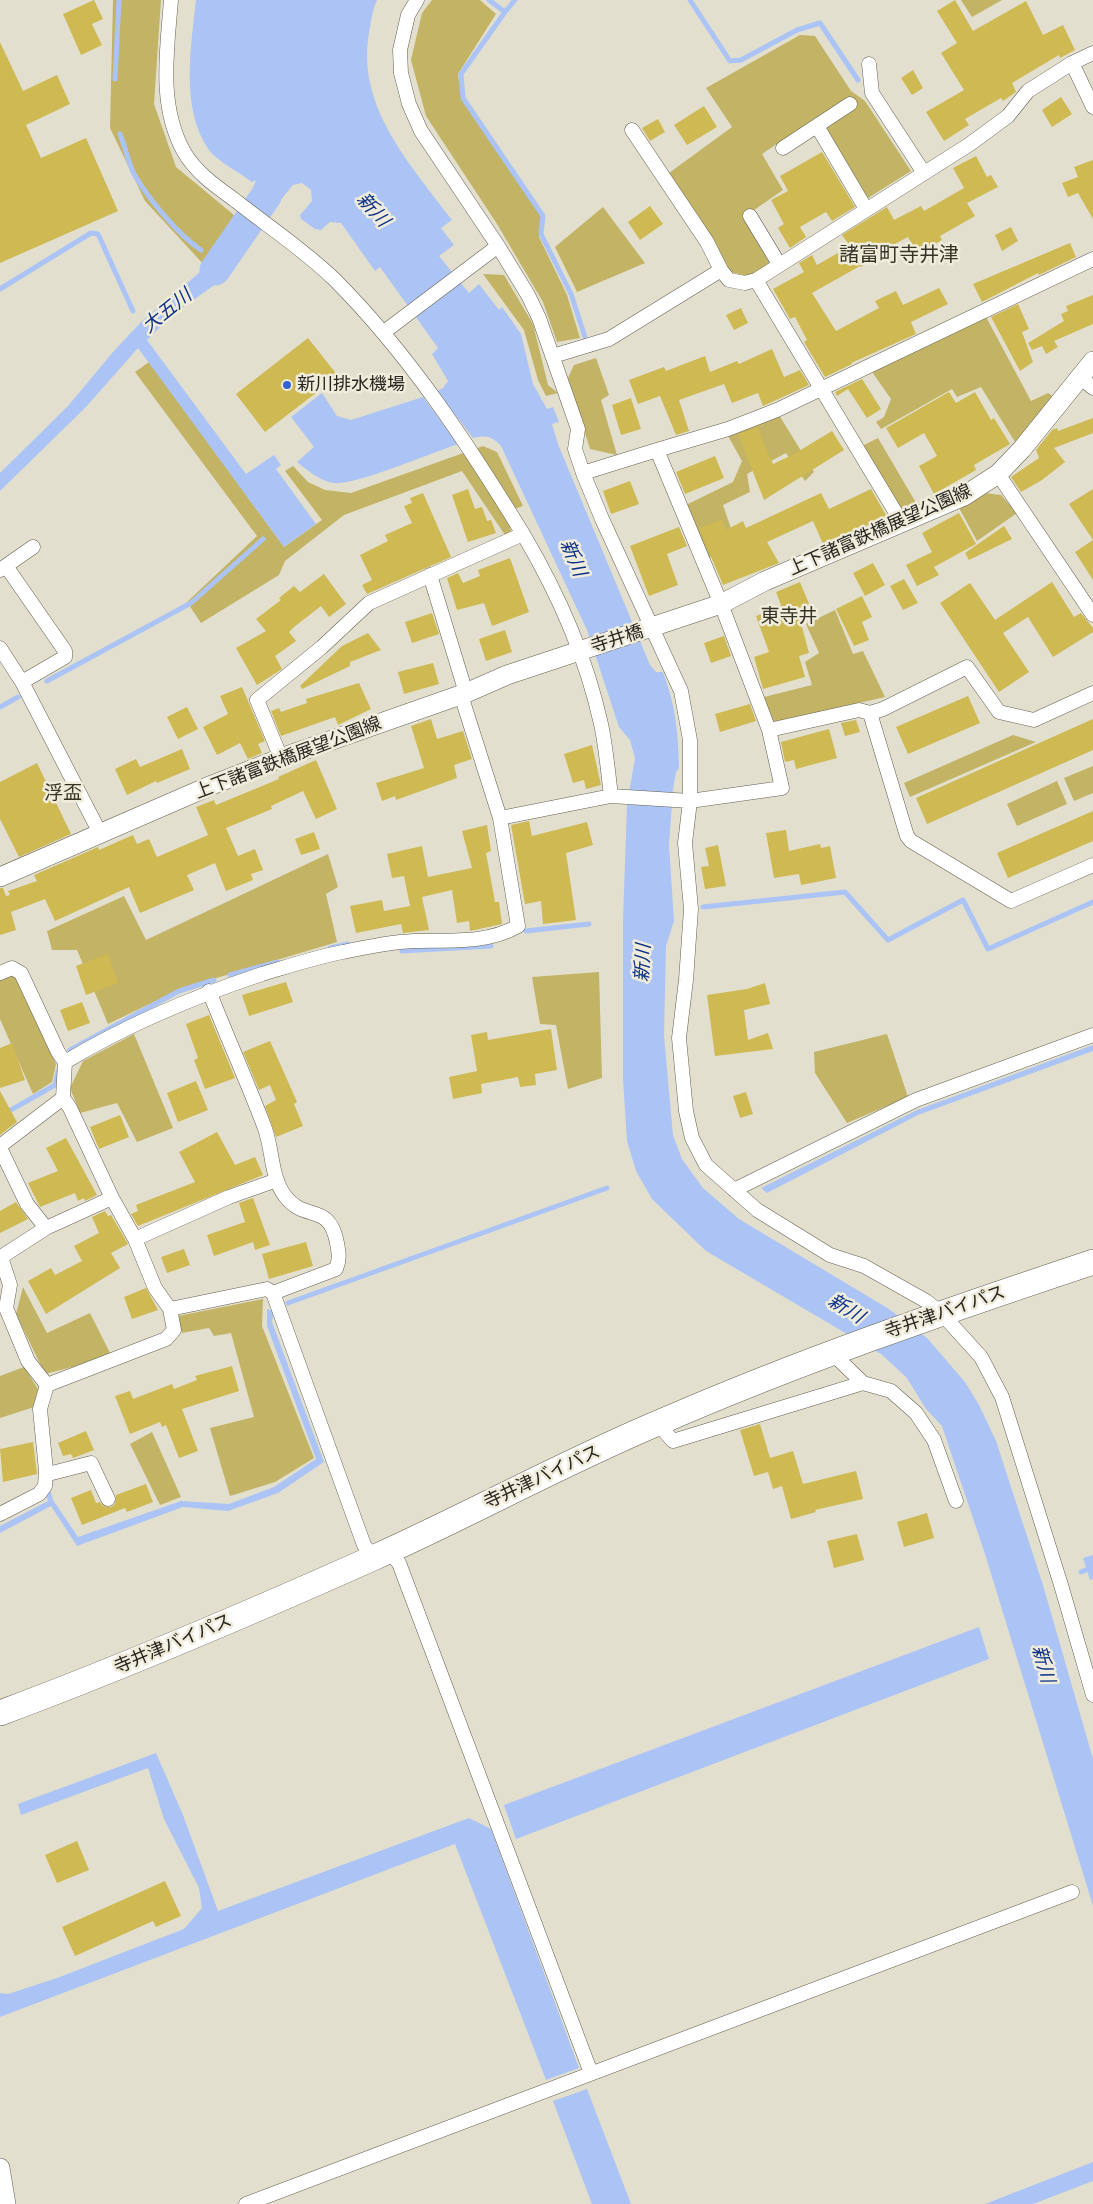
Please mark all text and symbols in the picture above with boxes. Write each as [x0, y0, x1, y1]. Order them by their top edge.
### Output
water label: 新川 [352, 188, 394, 232]
district label: 諸富町寺井津 [839, 243, 959, 267]
water label: 大五川 [138, 284, 196, 338]
place label: 新川排水機場 [297, 374, 405, 396]
marker: 新川排水機場 [281, 379, 293, 391]
street label: 上下諸富鉄橋展望公園線 [785, 480, 975, 580]
water label: 新川 [555, 536, 591, 580]
district label: 東寺井 [761, 605, 817, 627]
street label: 寺井橋 [588, 620, 646, 658]
street label: 上下諸富鉄橋展望公園線 [192, 712, 384, 804]
district label: 浮盃 [44, 782, 82, 804]
water label: 新川 [631, 943, 655, 983]
street label: 寺井津バイパス [882, 1281, 1008, 1343]
water label: 新川 [824, 1289, 868, 1329]
street label: 寺井津バイパス [480, 1441, 604, 1513]
street label: 寺井津バイパス [111, 1609, 235, 1679]
water label: 新川 [1027, 1643, 1059, 1685]

